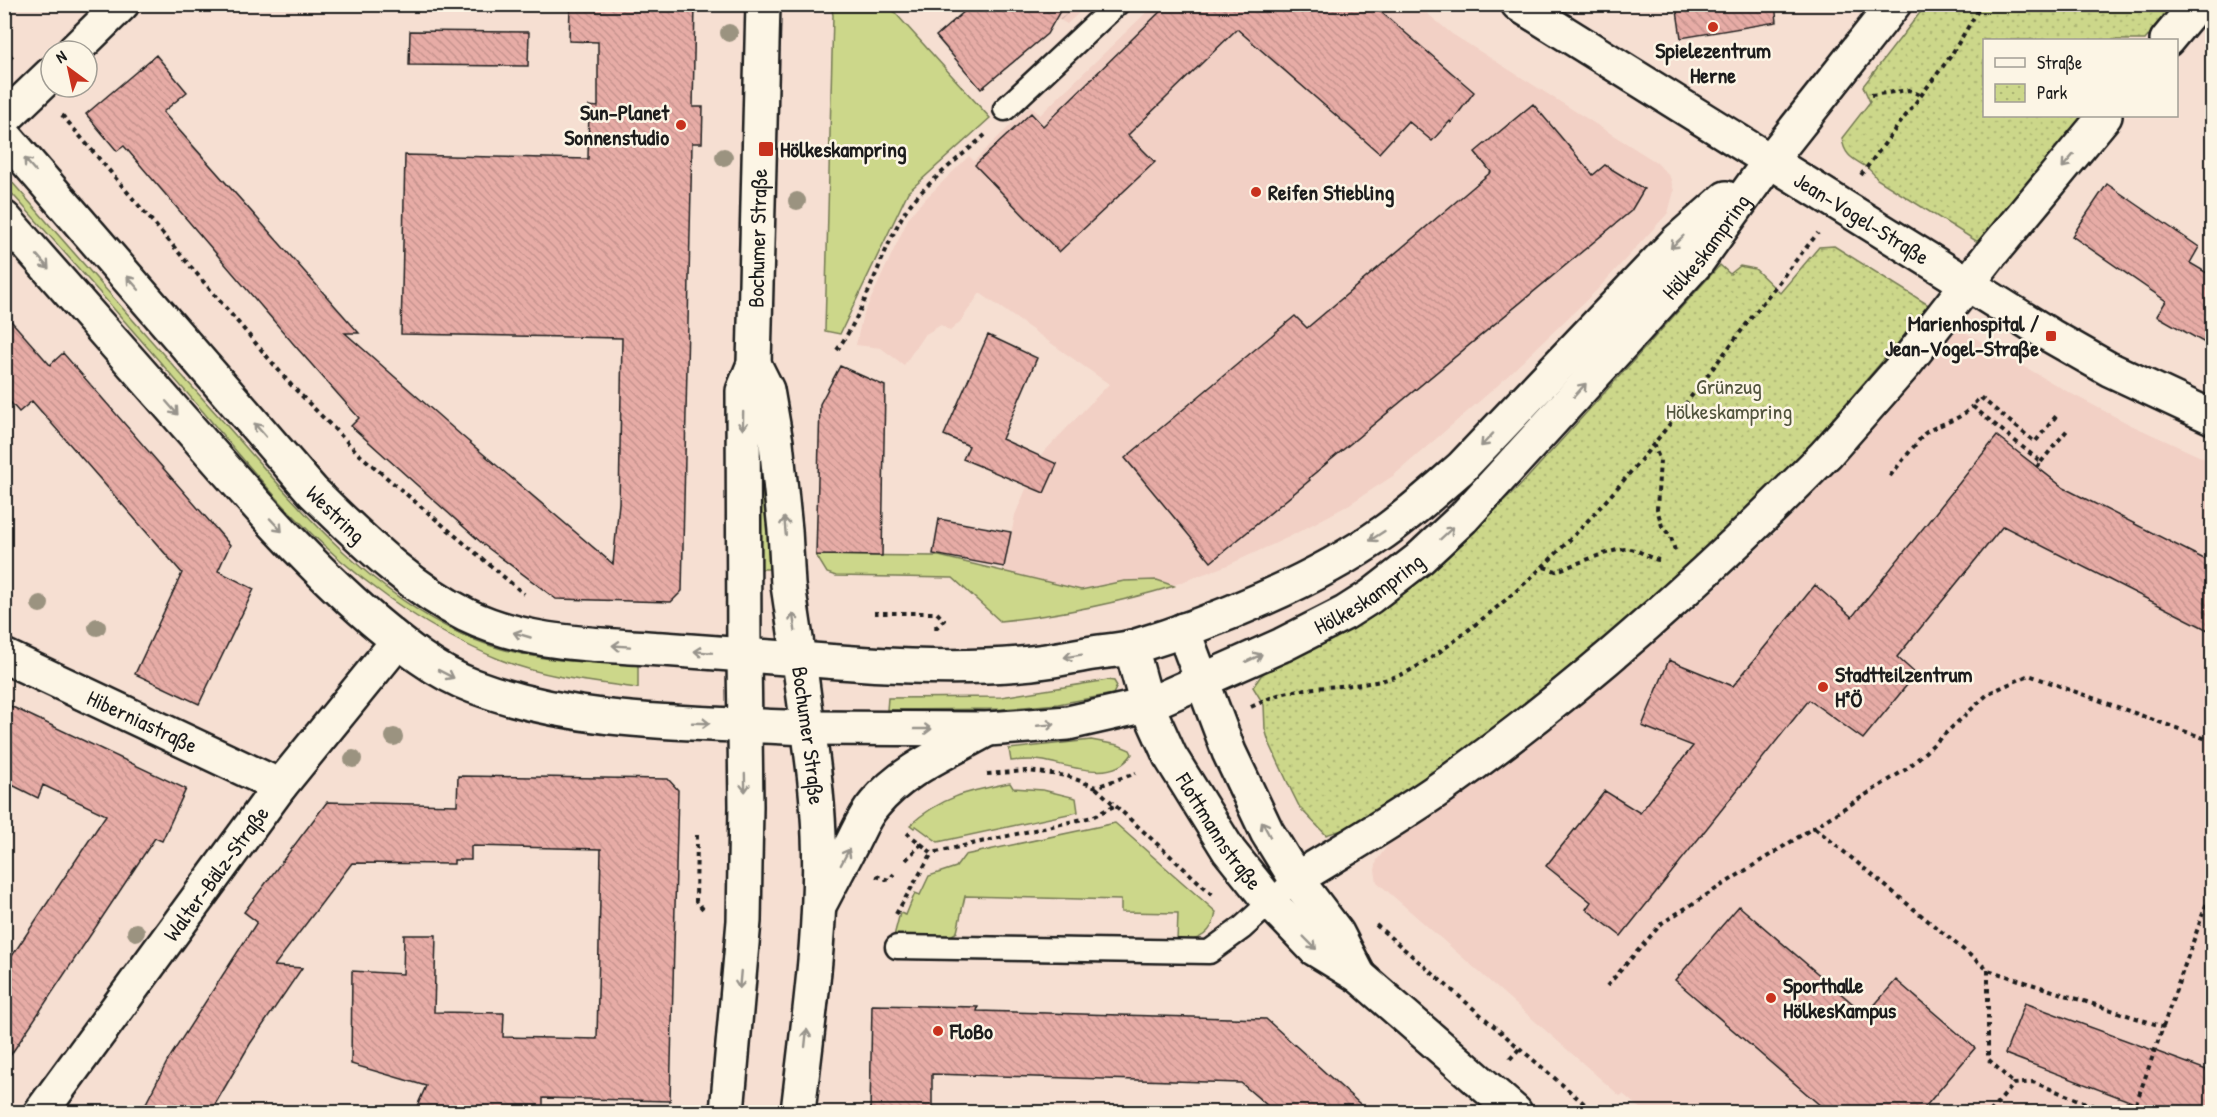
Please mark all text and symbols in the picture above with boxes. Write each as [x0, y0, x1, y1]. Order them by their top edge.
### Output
marker: Spielezentrum Herne [1706, 20, 1720, 34]
place label: Spielezentrum Herne [1655, 35, 1771, 90]
north arrow [39, 39, 99, 99]
legend [1983, 39, 2178, 117]
text: N [51, 45, 71, 68]
text: Straße [2037, 50, 2082, 75]
text: Park [2037, 80, 2068, 105]
place label: Sun-Planet Sonnenstudio [564, 97, 670, 152]
marker: Sun-Planet Sonnenstudio [674, 118, 688, 132]
place label: Hölkeskampring [780, 134, 907, 165]
marker: Hölkeskampring [757, 140, 775, 158]
one-way arrow [2061, 153, 2075, 168]
one-way arrow [24, 157, 37, 173]
street label: Jean-Vogel-Straße [1788, 165, 1935, 272]
street label: Bochumer Straße [740, 168, 774, 308]
place label: Reifen Stiebling [1268, 177, 1394, 208]
marker: Reifen Stiebling [1249, 185, 1263, 199]
street label: Hölkeskampring [1655, 188, 1757, 306]
one-way arrow [1670, 235, 1685, 249]
one-way arrow [36, 254, 50, 269]
one-way arrow [126, 276, 140, 291]
place label: Marienhospital / Jean-Vogel-Straße [1885, 308, 2040, 364]
marker: Marienhospital / Jean-Vogel-Straße [2044, 329, 2058, 343]
park label: Grünzug Hölkeskampring [1666, 371, 1792, 426]
one-way arrow [1573, 383, 1587, 398]
one-way arrow [165, 401, 179, 416]
one-way arrow [737, 410, 749, 430]
one-way arrow [254, 422, 267, 438]
one-way arrow [1480, 432, 1494, 447]
street label: Westring [300, 478, 372, 550]
one-way arrow [269, 517, 283, 532]
one-way arrow [779, 517, 790, 537]
one-way arrow [1440, 525, 1455, 540]
one-way arrow [1369, 530, 1386, 542]
street label: Hölkeskampring [1309, 546, 1430, 641]
one-way arrow [788, 613, 799, 633]
one-way arrow [513, 629, 532, 640]
one-way arrow [611, 640, 631, 651]
one-way arrow [694, 646, 714, 657]
one-way arrow [1064, 651, 1084, 662]
one-way arrow [1245, 651, 1263, 663]
place label: Stadtteilzentrum H²Ö [1835, 659, 1972, 714]
street label: Bochumer Straße [785, 665, 832, 806]
one-way arrow [437, 668, 454, 680]
marker: Stadtteilzentrum H²Ö [1816, 680, 1830, 694]
street label: Hiberniastraße [82, 682, 203, 760]
one-way arrow [691, 717, 711, 728]
one-way arrow [1036, 719, 1056, 730]
one-way arrow [912, 723, 932, 735]
street label: Flottmannstraße [1168, 766, 1269, 896]
one-way arrow [739, 772, 751, 792]
street label: Walter-Bälz-Straße [156, 799, 276, 947]
one-way arrow [1260, 821, 1272, 838]
one-way arrow [839, 848, 851, 866]
one-way arrow [1303, 936, 1318, 951]
one-way arrow [734, 969, 745, 989]
place label: Sporthalle HölkesKampus [1783, 970, 1897, 1026]
marker: Sporthalle HölkesKampus [1764, 991, 1778, 1005]
place label: FloBo [949, 1016, 993, 1046]
marker: FloBo [931, 1024, 945, 1038]
one-way arrow [801, 1029, 812, 1049]

